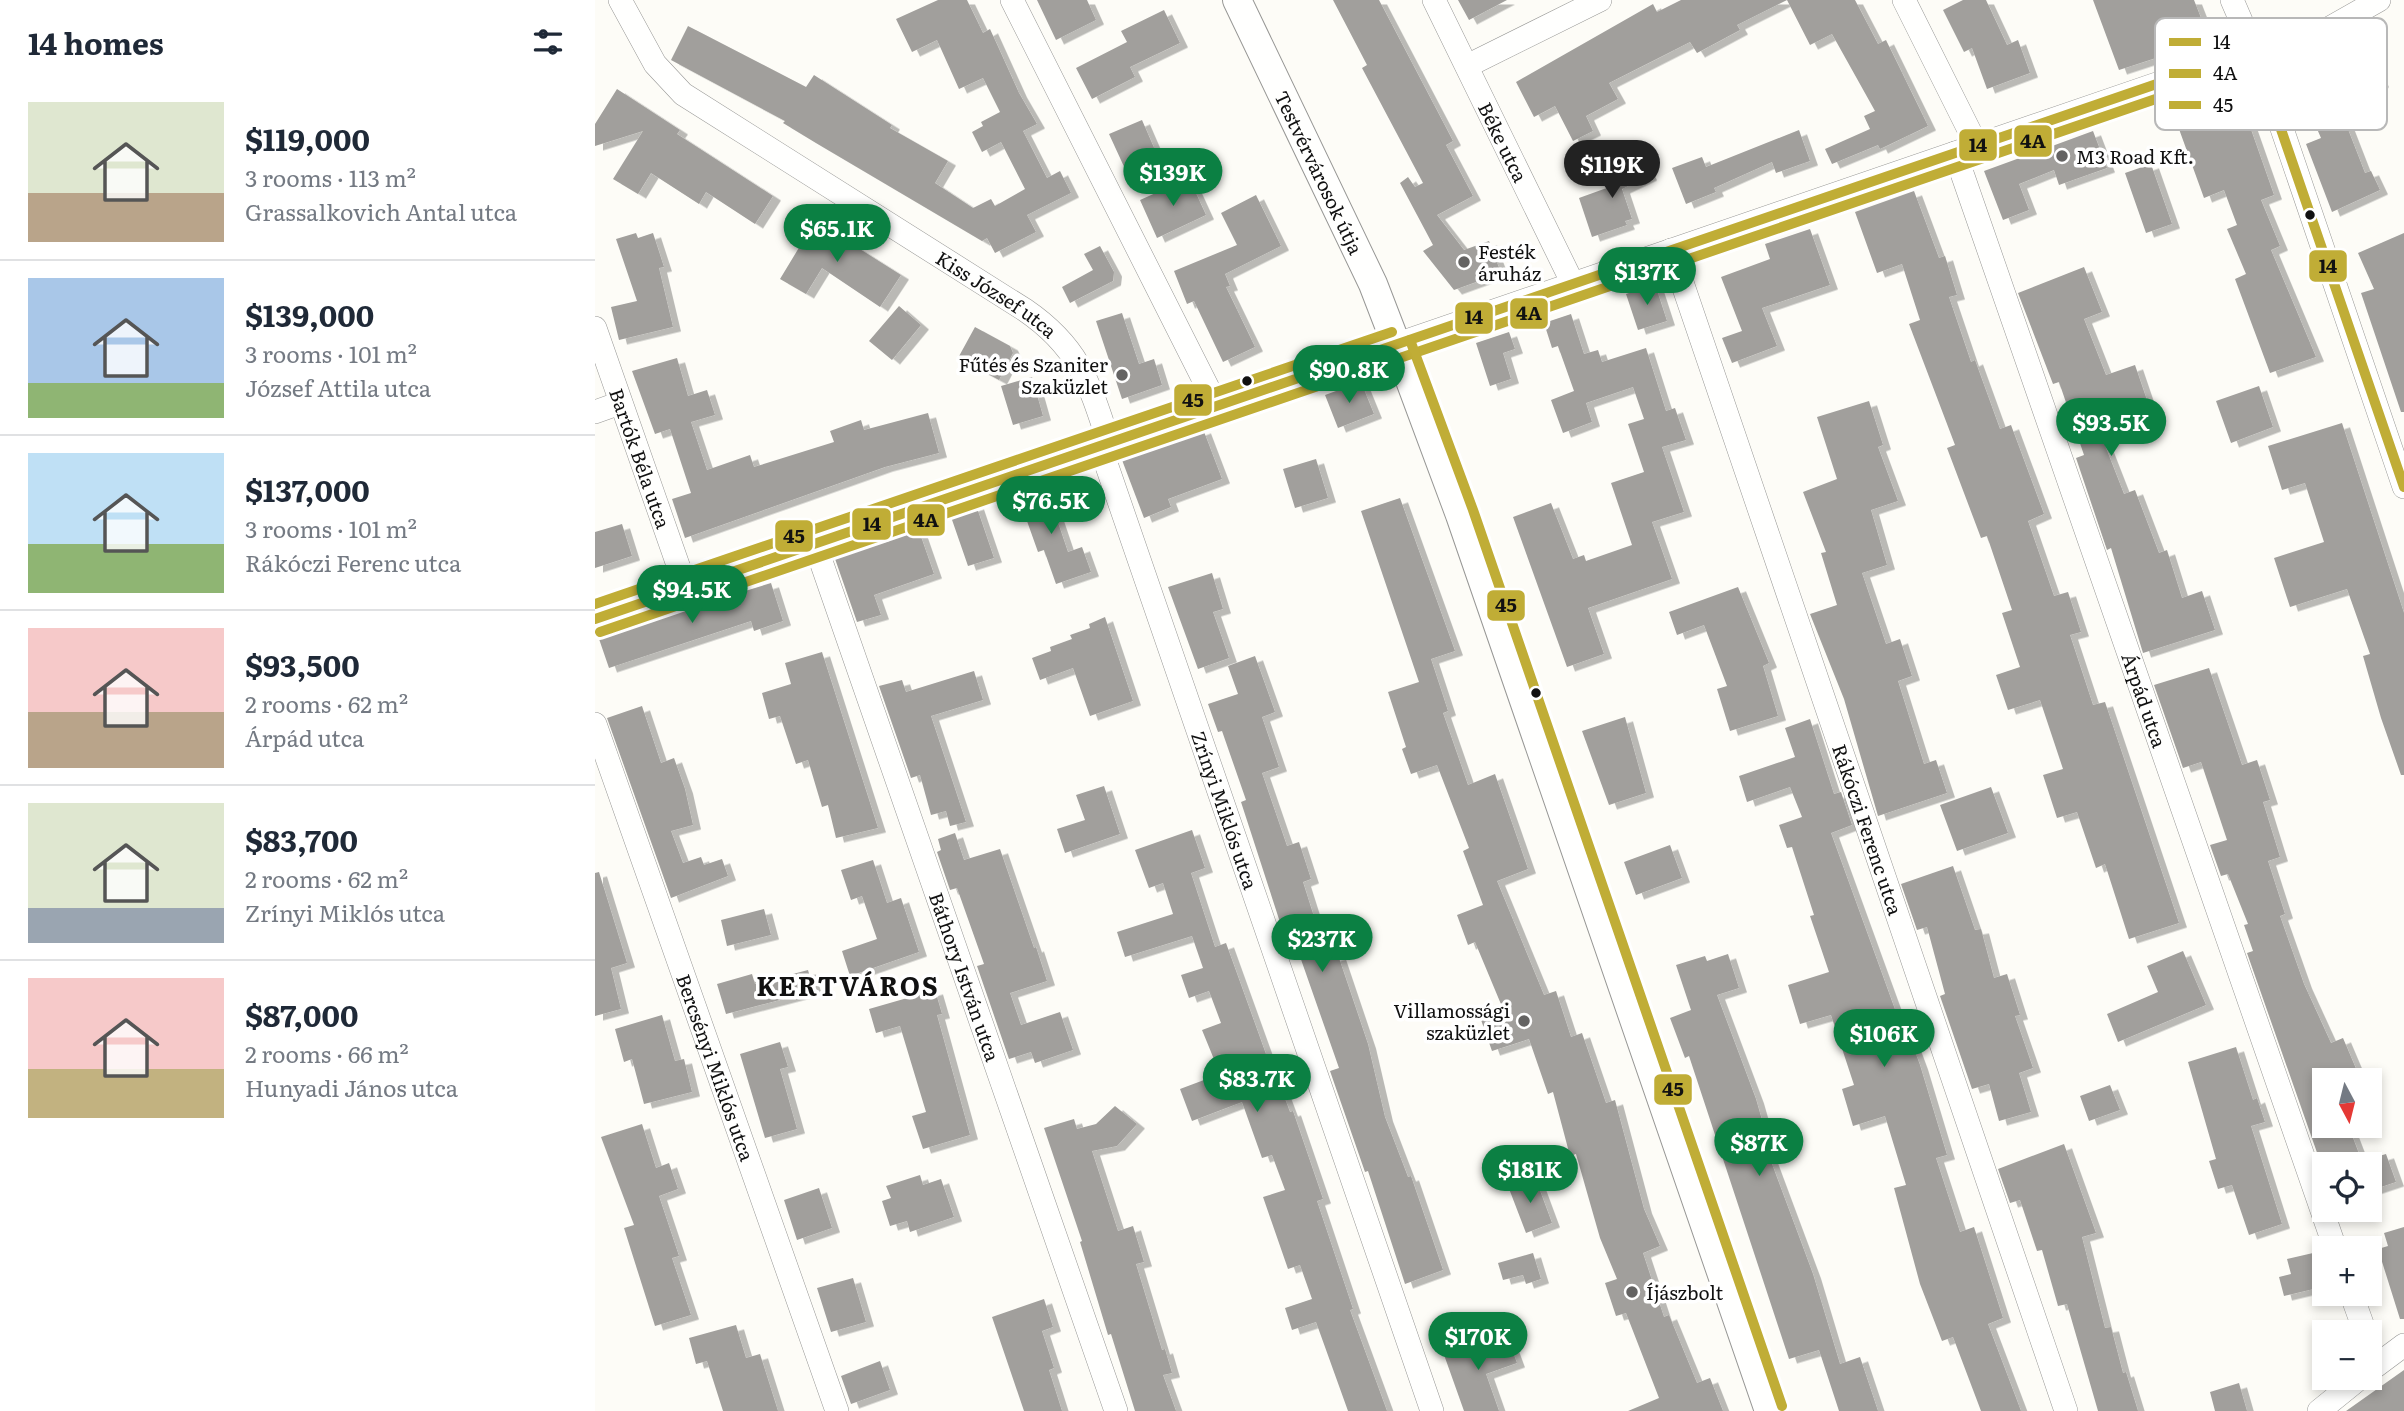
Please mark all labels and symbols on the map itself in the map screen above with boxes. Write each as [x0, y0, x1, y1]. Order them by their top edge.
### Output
legend [2155, 18, 2387, 130]
text: 14 [2213, 27, 2231, 55]
text: 4A [2213, 58, 2237, 86]
street label: Testvérvárosok útja [1268, 86, 1371, 259]
text: 45 [2213, 90, 2233, 118]
street label: Béke utca [1472, 97, 1535, 187]
line badge: 4A [2013, 124, 2053, 158]
text: 4A [2020, 126, 2047, 154]
line badge: 14 [1958, 128, 1998, 162]
text: 14 [1969, 130, 1988, 158]
pin: $119K [1563, 140, 1661, 200]
place label: M3 Road Kft. [2076, 142, 2194, 170]
pin: $139K [1124, 148, 1222, 208]
marker: M3 Road Kft. [2054, 148, 2070, 164]
pin: $65.1K [780, 204, 894, 264]
unlabelled marker [2303, 208, 2317, 222]
place label: Festék áruház [1478, 237, 1541, 287]
street label: Kiss József utca [931, 243, 1064, 344]
pin: $137K [1598, 247, 1696, 307]
line badge: 14 [2308, 249, 2348, 283]
text: 14 [2319, 251, 2338, 279]
marker: Festék áruház [1456, 254, 1472, 270]
line badge: 4A [1509, 297, 1549, 330]
text: 4A [1516, 298, 1543, 326]
line badge: 14 [1454, 301, 1494, 335]
text: 14 [1465, 302, 1484, 330]
pin: $90.8K [1292, 346, 1406, 405]
place label: Fűtés és Szaniter Szaküzlet [958, 350, 1108, 400]
marker: Fűtés és Szaniter Szaküzlet [1114, 367, 1130, 383]
unlabelled marker [1240, 374, 1254, 388]
line badge: 45 [1173, 383, 1213, 417]
street label: Bartók Béla utca [603, 384, 678, 533]
text: 45 [1182, 385, 1204, 413]
pin: $93.5K [2054, 398, 2168, 458]
pin: $76.5K [994, 476, 1108, 536]
line badge: 4A [906, 503, 946, 537]
text: 4A [913, 505, 940, 533]
line badge: 14 [851, 507, 892, 541]
text: 14 [863, 509, 882, 537]
line badge: 45 [774, 519, 814, 553]
text: 45 [783, 521, 805, 549]
pin: $94.5K [635, 566, 749, 625]
line badge: 45 [1486, 589, 1526, 622]
text: 45 [1495, 590, 1517, 618]
street label: Árpád utca [2115, 649, 2174, 752]
unlabelled marker [1529, 686, 1543, 700]
street label: Zrínyi Miklós utca [1185, 727, 1266, 894]
street label: Rákóczi Ferenc utca [1826, 740, 1910, 919]
street label: Báthory István utca [923, 888, 1008, 1066]
pin: $237K [1273, 914, 1371, 974]
district label: KERTVÁROS [756, 965, 940, 1004]
street label: Bercsényi Miklós utca [670, 970, 762, 1165]
place label: Villamossági szaküzlet [1394, 996, 1510, 1046]
pin: $106K [1835, 1010, 1933, 1069]
marker: Villamossági szaküzlet [1516, 1013, 1532, 1029]
pin: $83.7K [1200, 1054, 1314, 1114]
north arrow [2312, 1068, 2382, 1138]
line badge: 45 [1653, 1073, 1693, 1106]
text: 45 [1662, 1074, 1684, 1102]
pin: $87K [1718, 1118, 1800, 1178]
pin: $181K [1481, 1146, 1579, 1205]
place label: Íjászbolt [1646, 1278, 1724, 1306]
marker: Íjászbolt [1624, 1284, 1640, 1300]
pin: $170K [1429, 1312, 1527, 1372]

